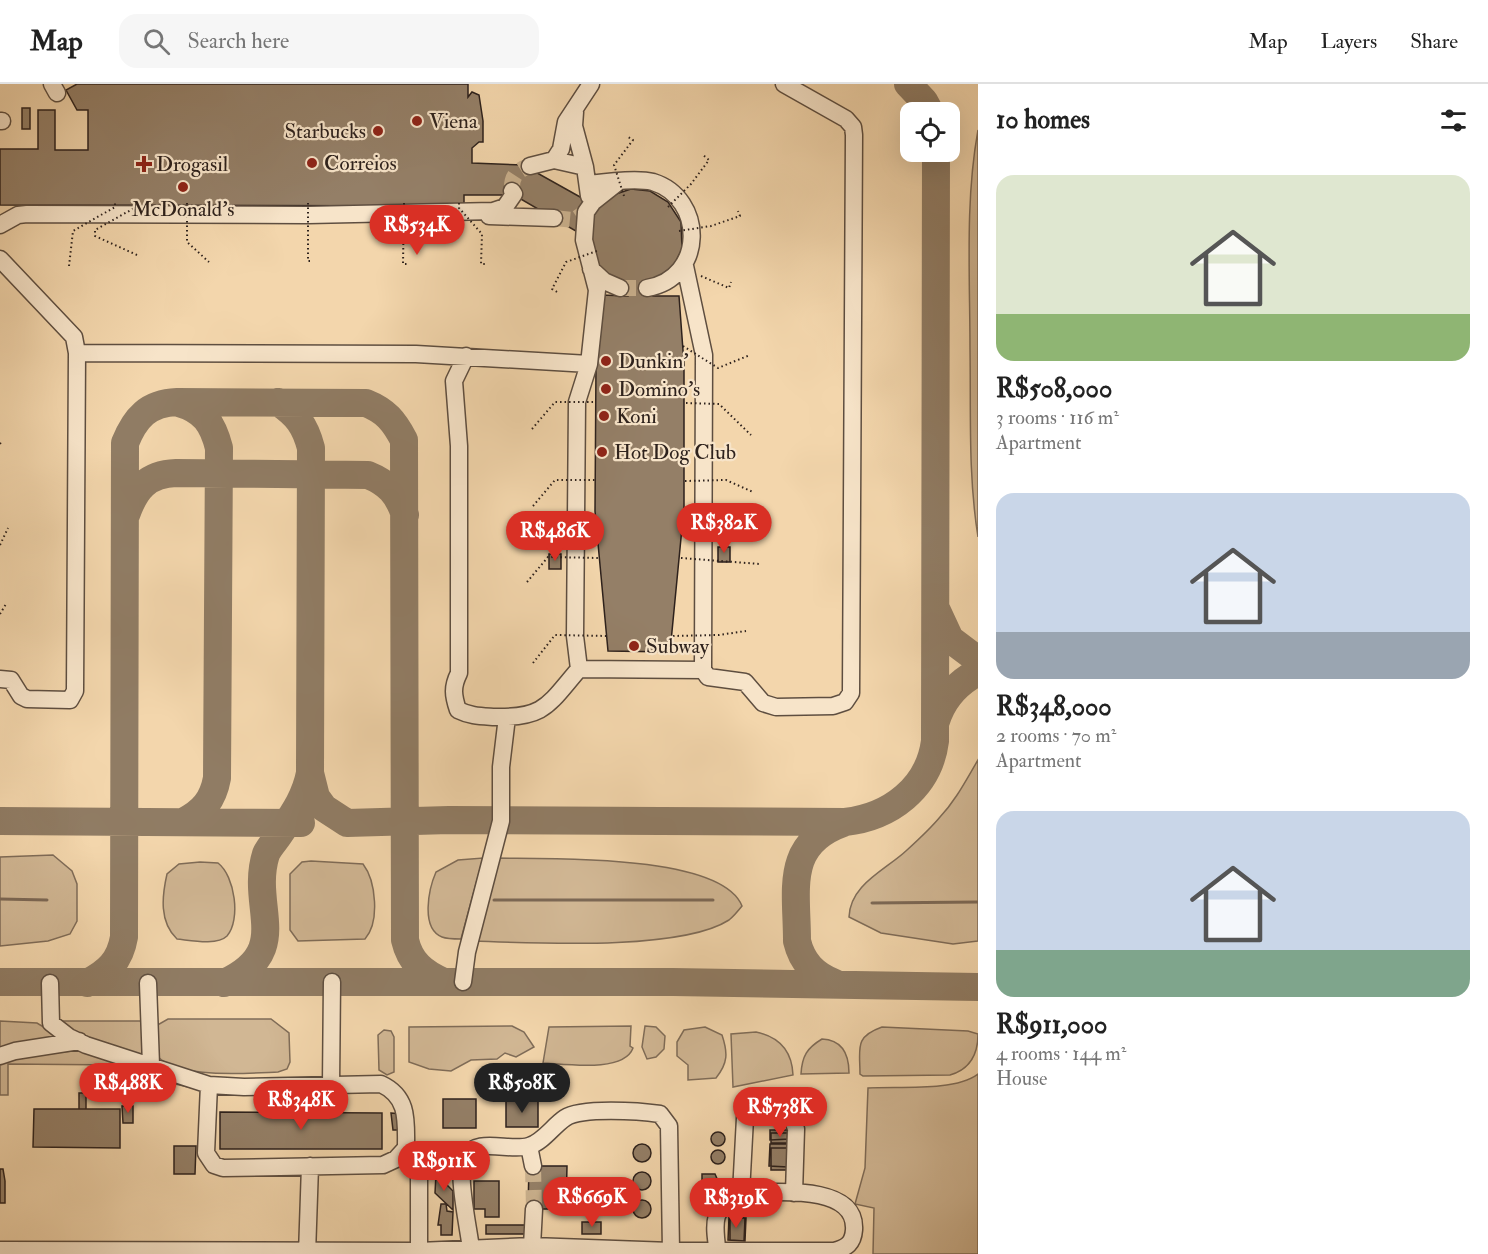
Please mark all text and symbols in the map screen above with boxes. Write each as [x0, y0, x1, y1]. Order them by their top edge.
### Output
search box [119, 14, 539, 68]
text: Map [30, 24, 83, 59]
icon: search [140, 25, 173, 58]
text: Search here [188, 27, 289, 55]
text: Map [1248, 28, 1288, 55]
text: Layers [1321, 28, 1377, 55]
text: Share [1410, 28, 1458, 55]
map controls [900, 102, 960, 162]
button: locate [900, 102, 960, 162]
text: 10 homes [996, 104, 1090, 136]
icon: filters [1437, 104, 1470, 137]
place label: Viena [429, 108, 478, 135]
marker: Viena [410, 114, 424, 128]
place label: Starbucks [284, 118, 366, 145]
marker: Starbucks [371, 124, 385, 138]
place label: Correios [324, 150, 397, 177]
place label: Drogasil [156, 151, 229, 178]
marker: Correios [305, 156, 319, 170]
marker: Drogasil [137, 157, 151, 171]
marker: McDonald's [176, 180, 190, 194]
place label: McDonald's [132, 196, 234, 223]
pin: R$534K [368, 205, 466, 256]
text: R$534K [384, 212, 450, 237]
icon: home [1179, 214, 1287, 322]
place label: Dunkin' [618, 348, 689, 375]
marker: Dunkin' [599, 354, 613, 368]
text: R$508,000 [996, 373, 1112, 405]
place label: Domino's [618, 376, 700, 403]
marker: Domino's [599, 382, 613, 396]
place label: Koni [616, 403, 657, 430]
text: 3 rooms · 116 m² [996, 405, 1119, 430]
marker: Koni [597, 409, 611, 423]
text: Apartment [996, 430, 1081, 455]
place label: Hot Dog Club [614, 439, 736, 466]
marker: Hot Dog Club [595, 445, 609, 459]
pin: R$382K [675, 503, 773, 554]
text: R$382K [691, 510, 757, 535]
pin: R$486K [506, 511, 604, 562]
text: R$486K [520, 518, 590, 543]
icon: home [1179, 532, 1287, 640]
place label: Subway [646, 633, 710, 660]
marker: Subway [627, 639, 641, 653]
text: R$348,000 [996, 691, 1112, 723]
text: 2 rooms · 70 m² [996, 723, 1116, 748]
text: Apartment [996, 748, 1081, 773]
icon: home [1179, 850, 1287, 958]
text: R$911,000 [996, 1009, 1107, 1041]
text: 4 rooms · 144 m² [996, 1041, 1126, 1066]
pin: R$488K [79, 1063, 177, 1114]
pin: R$508K [473, 1063, 571, 1114]
text: House [996, 1066, 1047, 1091]
text: R$488K [93, 1070, 163, 1095]
text: R$508K [488, 1070, 556, 1095]
pin: R$348K [252, 1080, 350, 1131]
text: R$348K [267, 1087, 335, 1112]
pin: R$738K [731, 1087, 829, 1138]
text: R$738K [747, 1094, 813, 1119]
pin: R$911K [395, 1141, 493, 1192]
text: R$911K [412, 1148, 476, 1173]
pin: R$669K [543, 1177, 641, 1228]
pin: R$319K [687, 1178, 785, 1229]
text: R$669K [557, 1184, 627, 1209]
text: R$319K [704, 1185, 768, 1210]

